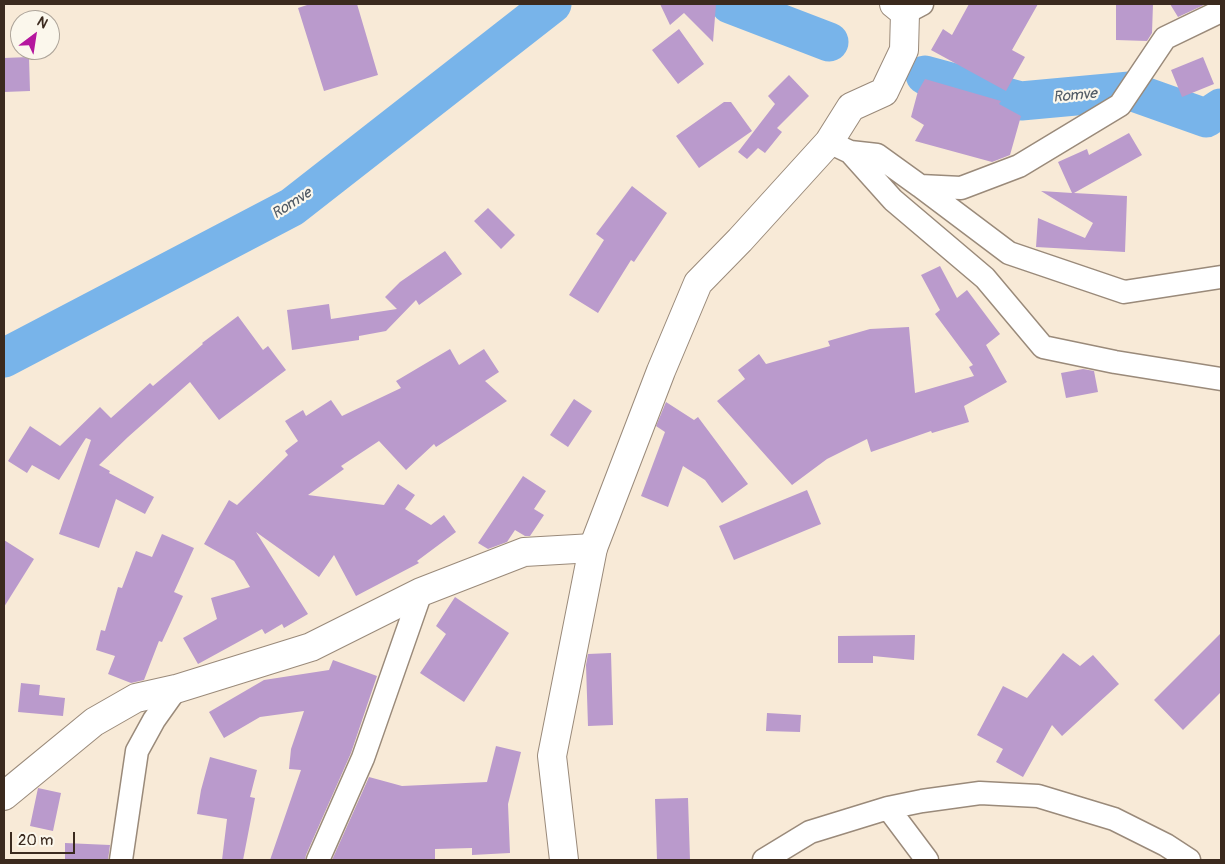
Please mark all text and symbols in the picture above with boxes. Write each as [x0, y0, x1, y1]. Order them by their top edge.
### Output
north arrow [10, 10, 60, 60]
text: N [34, 13, 51, 32]
water label: Romve [1052, 85, 1098, 107]
water label: Romve [269, 185, 315, 223]
scale bar [12, 822, 78, 854]
text: 20 m [18, 831, 53, 850]

